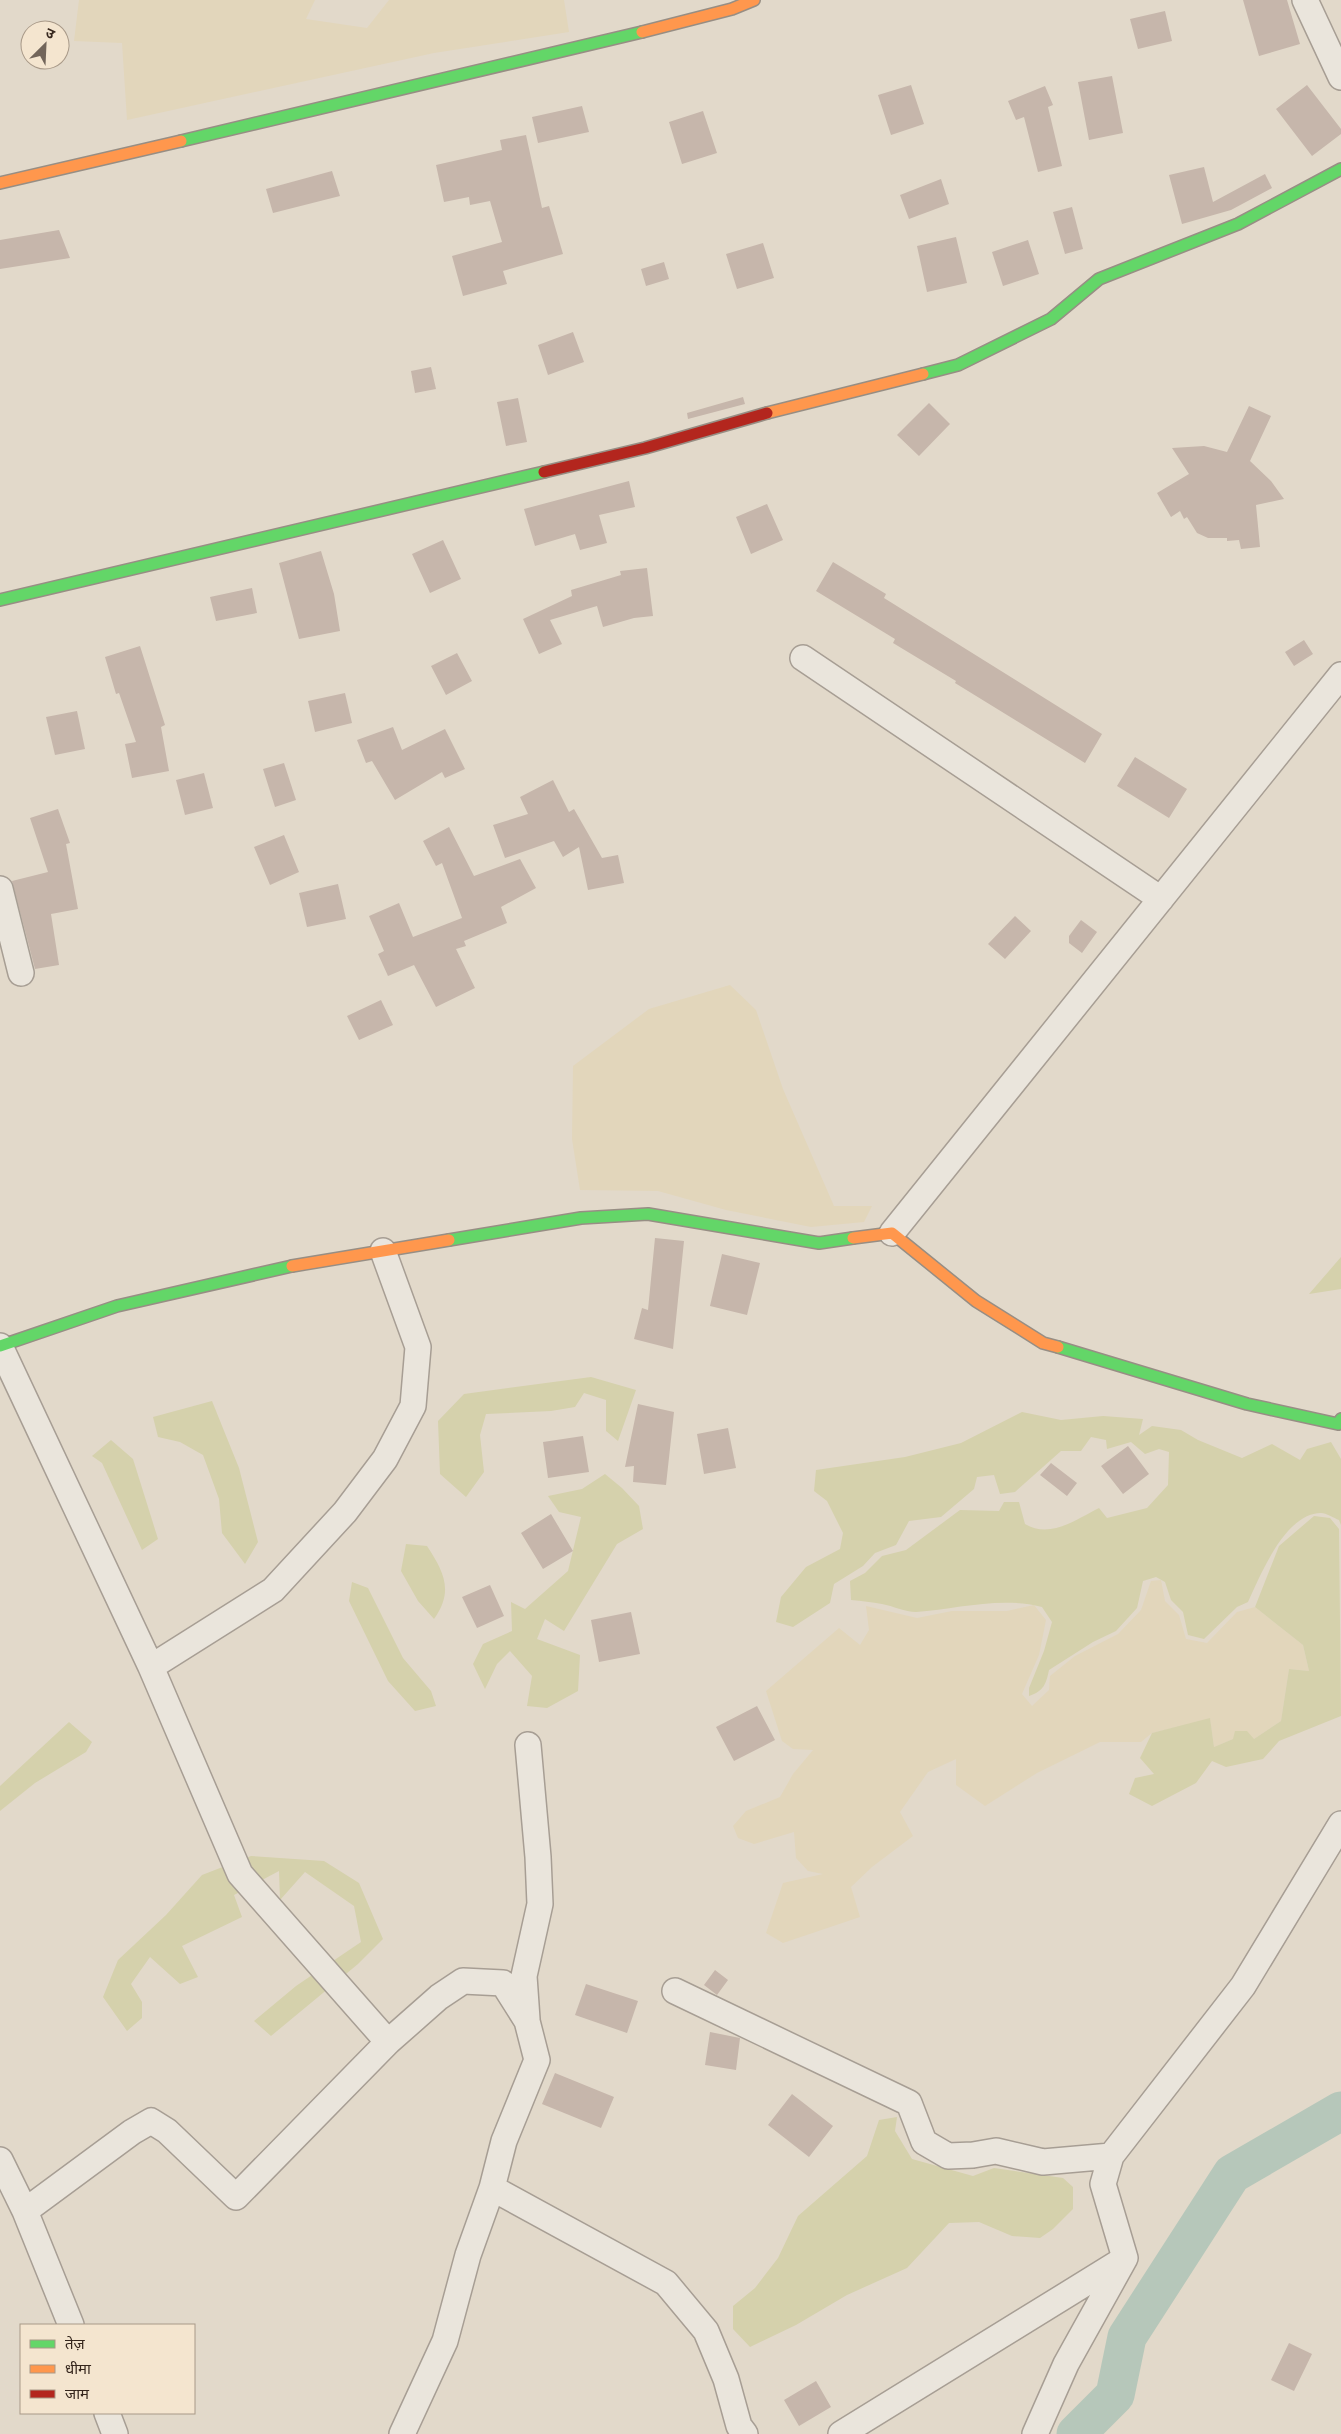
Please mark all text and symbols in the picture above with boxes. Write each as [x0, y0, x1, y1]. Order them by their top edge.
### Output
north arrow [20, 20, 70, 70]
text: उ [43, 22, 59, 43]
legend [20, 2324, 195, 2414]
text: तेज़ [65, 2333, 86, 2353]
text: धीमा [65, 2358, 92, 2378]
text: जाम [65, 2383, 90, 2403]

